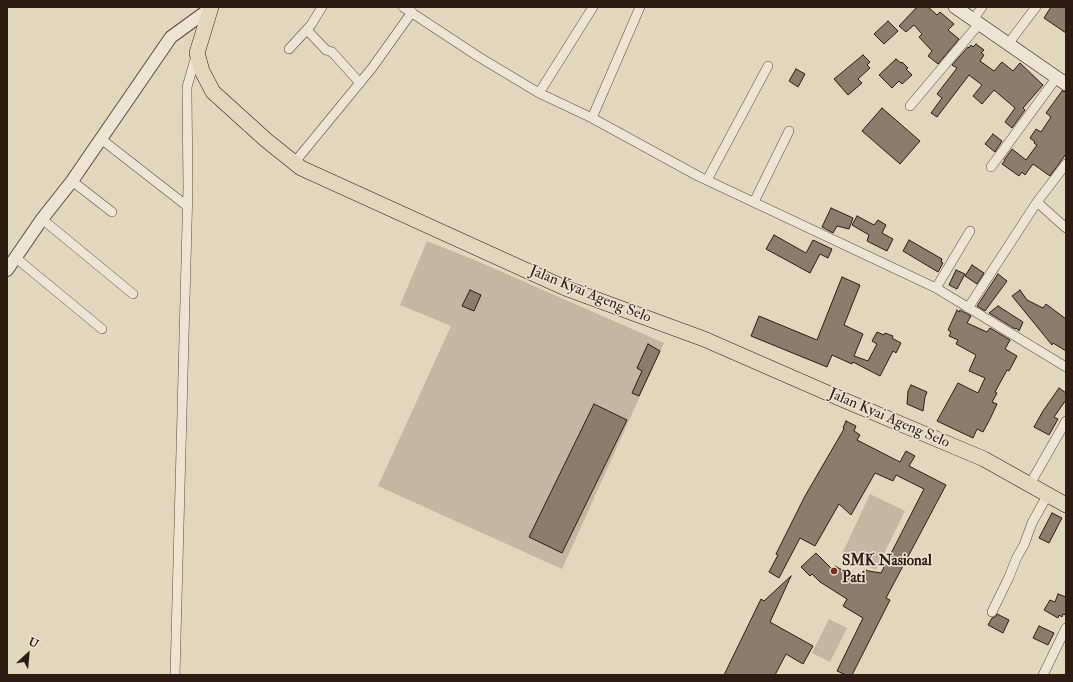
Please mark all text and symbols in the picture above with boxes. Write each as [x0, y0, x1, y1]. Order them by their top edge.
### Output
street label: Jalan Kyai Ageng Selo [526, 262, 654, 328]
street label: Jalan Kyai Ageng Selo [826, 385, 952, 453]
place label: SMK Nasional Pati [842, 553, 932, 588]
marker: SMK Nasional Pati [829, 566, 839, 576]
north arrow [8, 634, 48, 674]
text: U [26, 635, 40, 651]

